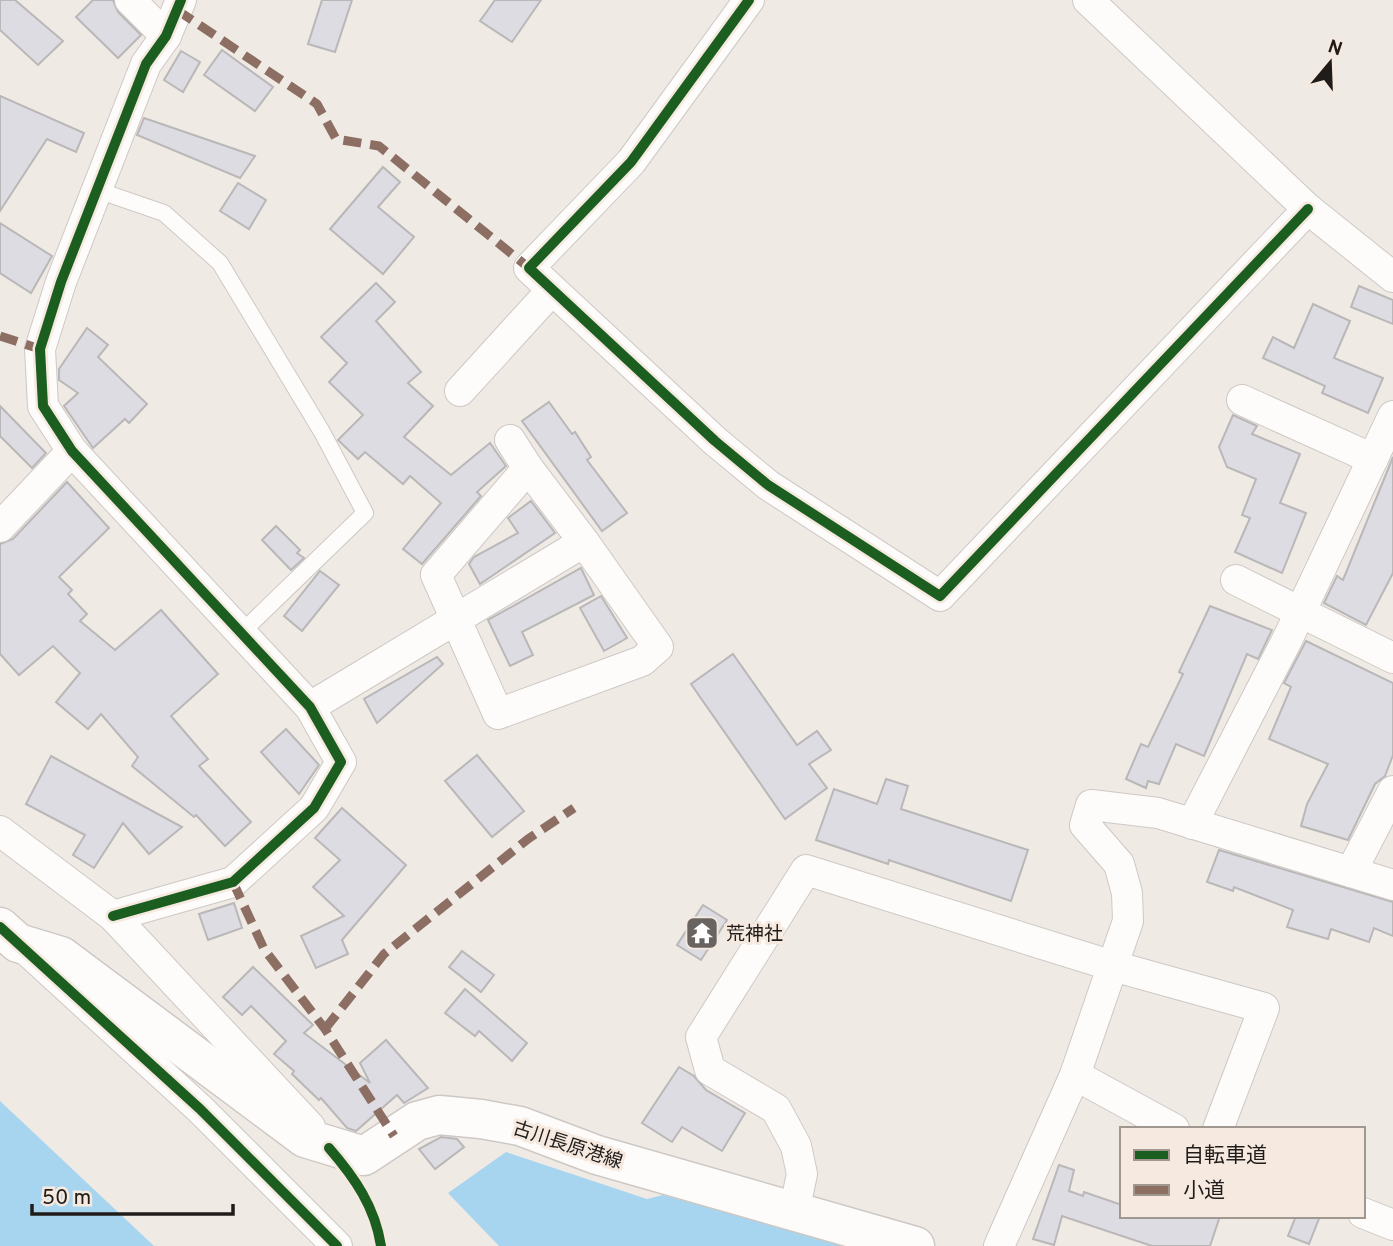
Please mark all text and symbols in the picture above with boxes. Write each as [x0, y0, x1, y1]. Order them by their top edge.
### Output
north arrow [1295, 28, 1365, 98]
text: N [1325, 35, 1345, 62]
temple icon: 荒神社 [683, 914, 721, 952]
place label: 荒神社 [726, 923, 783, 947]
street label: 古川長原港線 [509, 1117, 625, 1175]
legend [1120, 1127, 1365, 1218]
text: 自転車道 [1183, 1143, 1267, 1170]
scale bar [32, 1172, 233, 1216]
text: 小道 [1183, 1178, 1225, 1205]
text: 50 m [42, 1185, 91, 1212]

